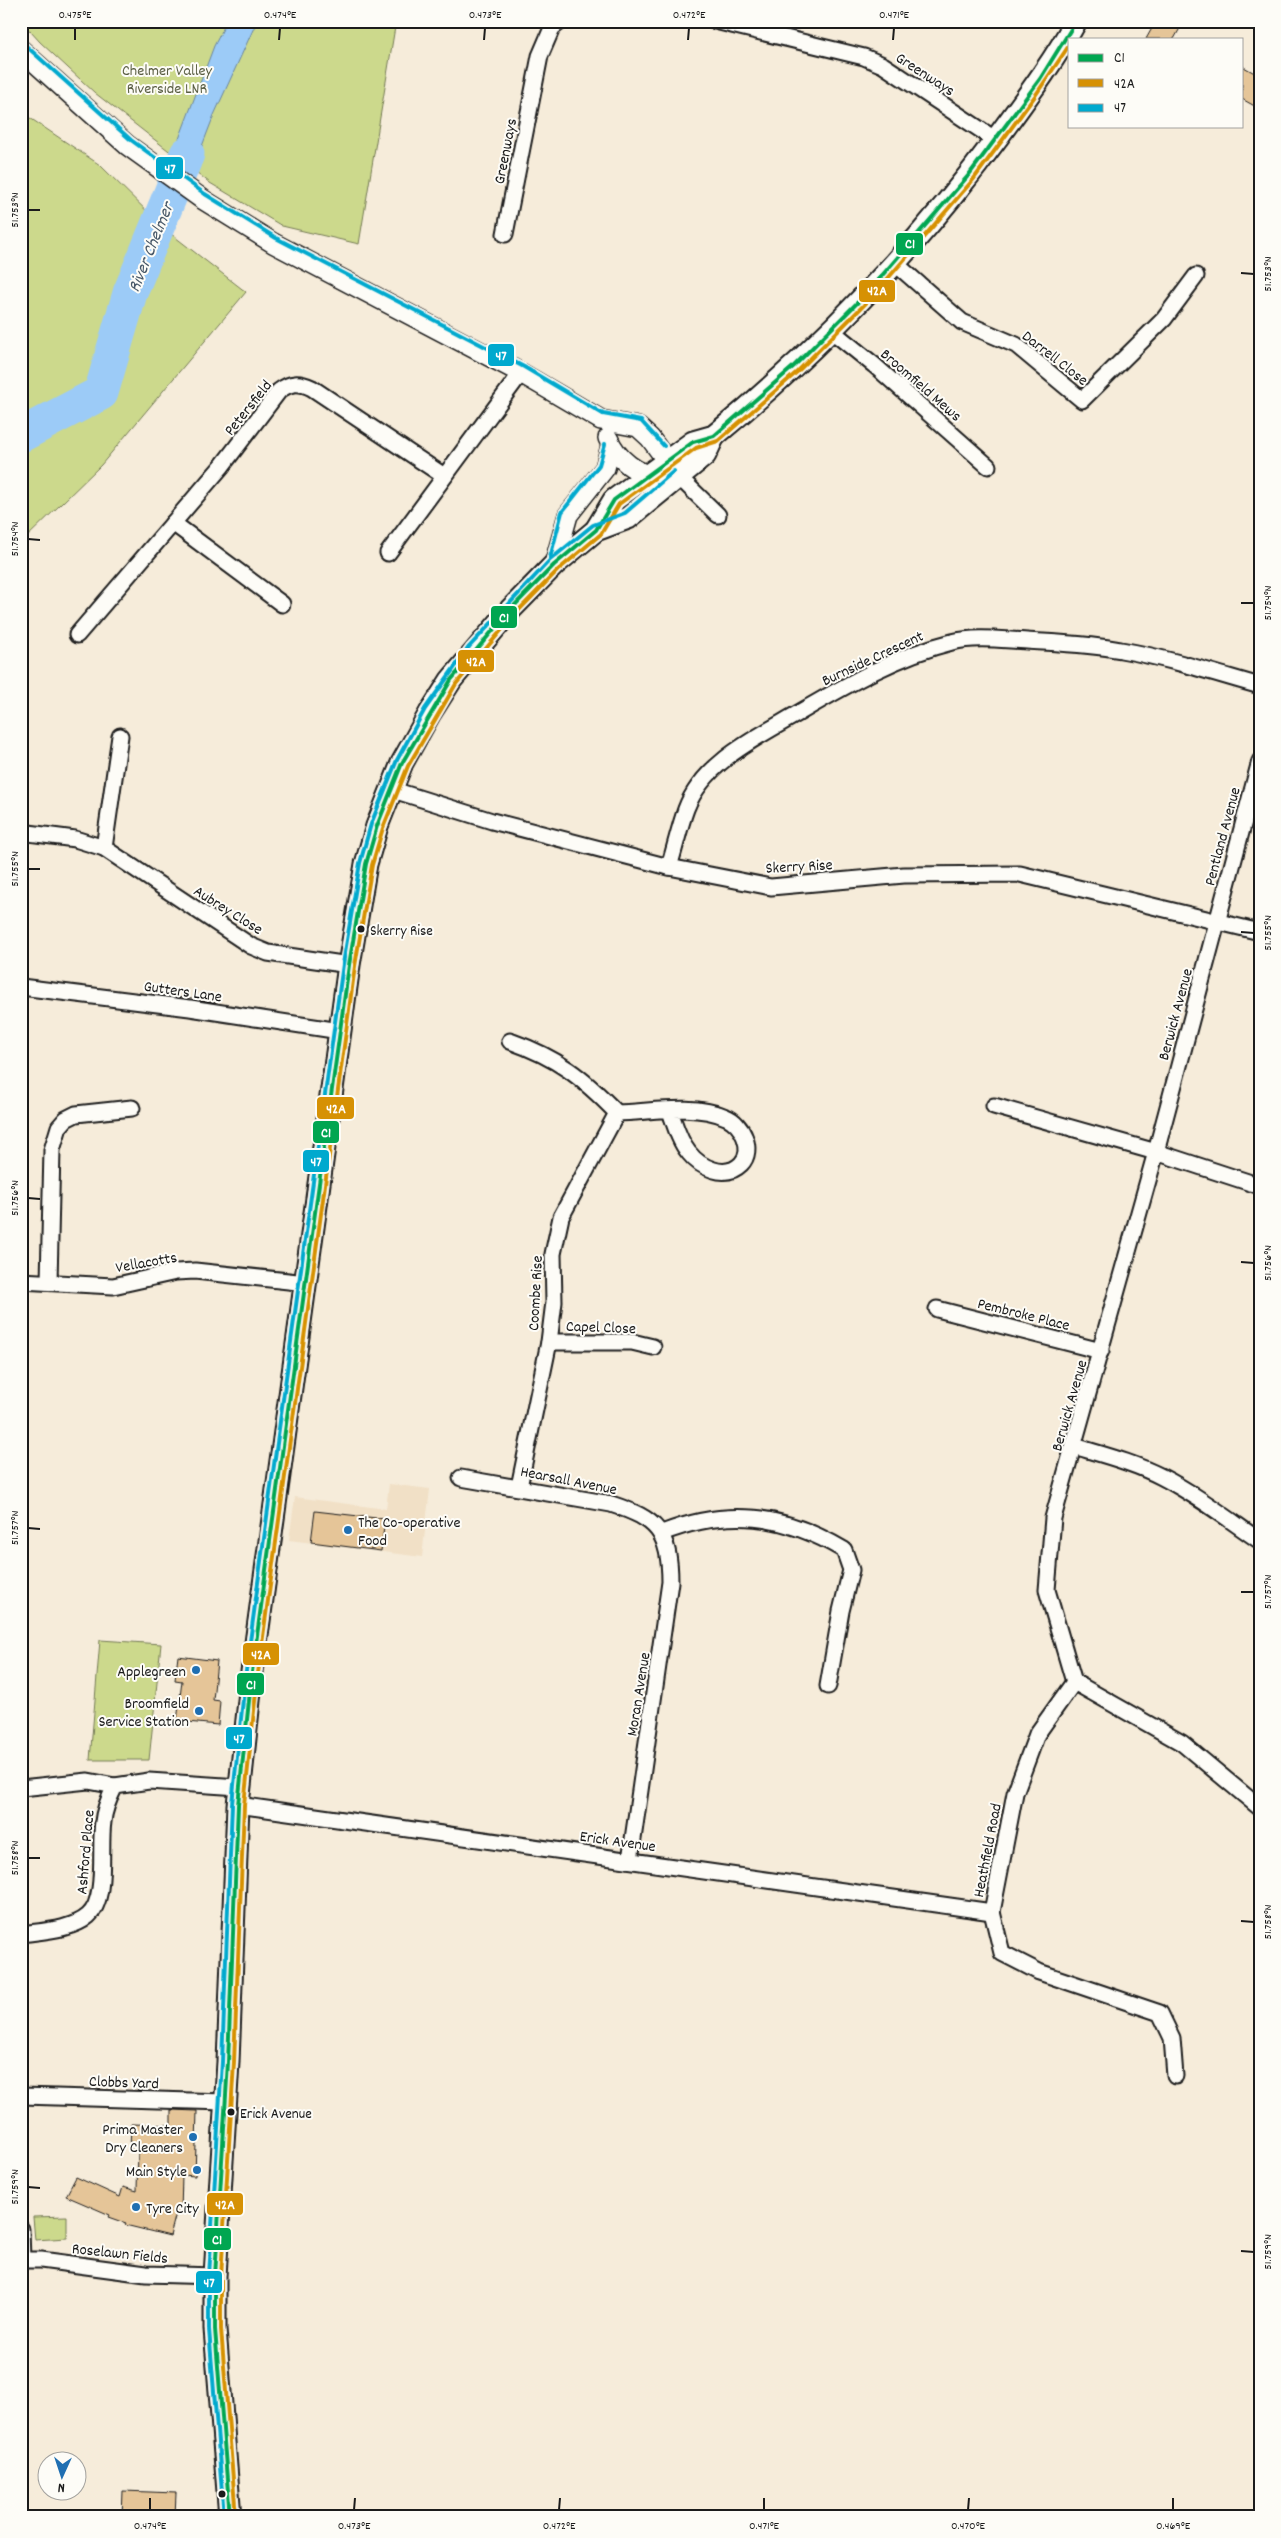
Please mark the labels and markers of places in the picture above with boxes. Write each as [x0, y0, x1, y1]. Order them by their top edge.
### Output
place label: Skerry Rise [370, 921, 433, 943]
marker: Skerry Rise [356, 924, 366, 934]
place label: The Co-operative Food [358, 1512, 460, 1553]
marker: The Co-operative Food [342, 1524, 354, 1536]
place label: Applegreen [117, 1661, 186, 1684]
marker: Applegreen [190, 1664, 202, 1676]
place label: Broomfield Service Station [98, 1693, 189, 1734]
marker: Broomfield Service Station [193, 1705, 205, 1717]
place label: Erick Avenue [240, 2104, 312, 2126]
marker: Erick Avenue [226, 2107, 236, 2117]
place label: Prima Master Dry Cleaners [102, 2119, 183, 2160]
marker: Prima Master Dry Cleaners [187, 2131, 199, 2143]
place label: Main Style [126, 2161, 187, 2184]
marker: Main Style [191, 2164, 203, 2176]
place label: Tyre City [146, 2198, 199, 2221]
marker: Tyre City [130, 2201, 142, 2213]
unlabelled marker [217, 2489, 227, 2499]

